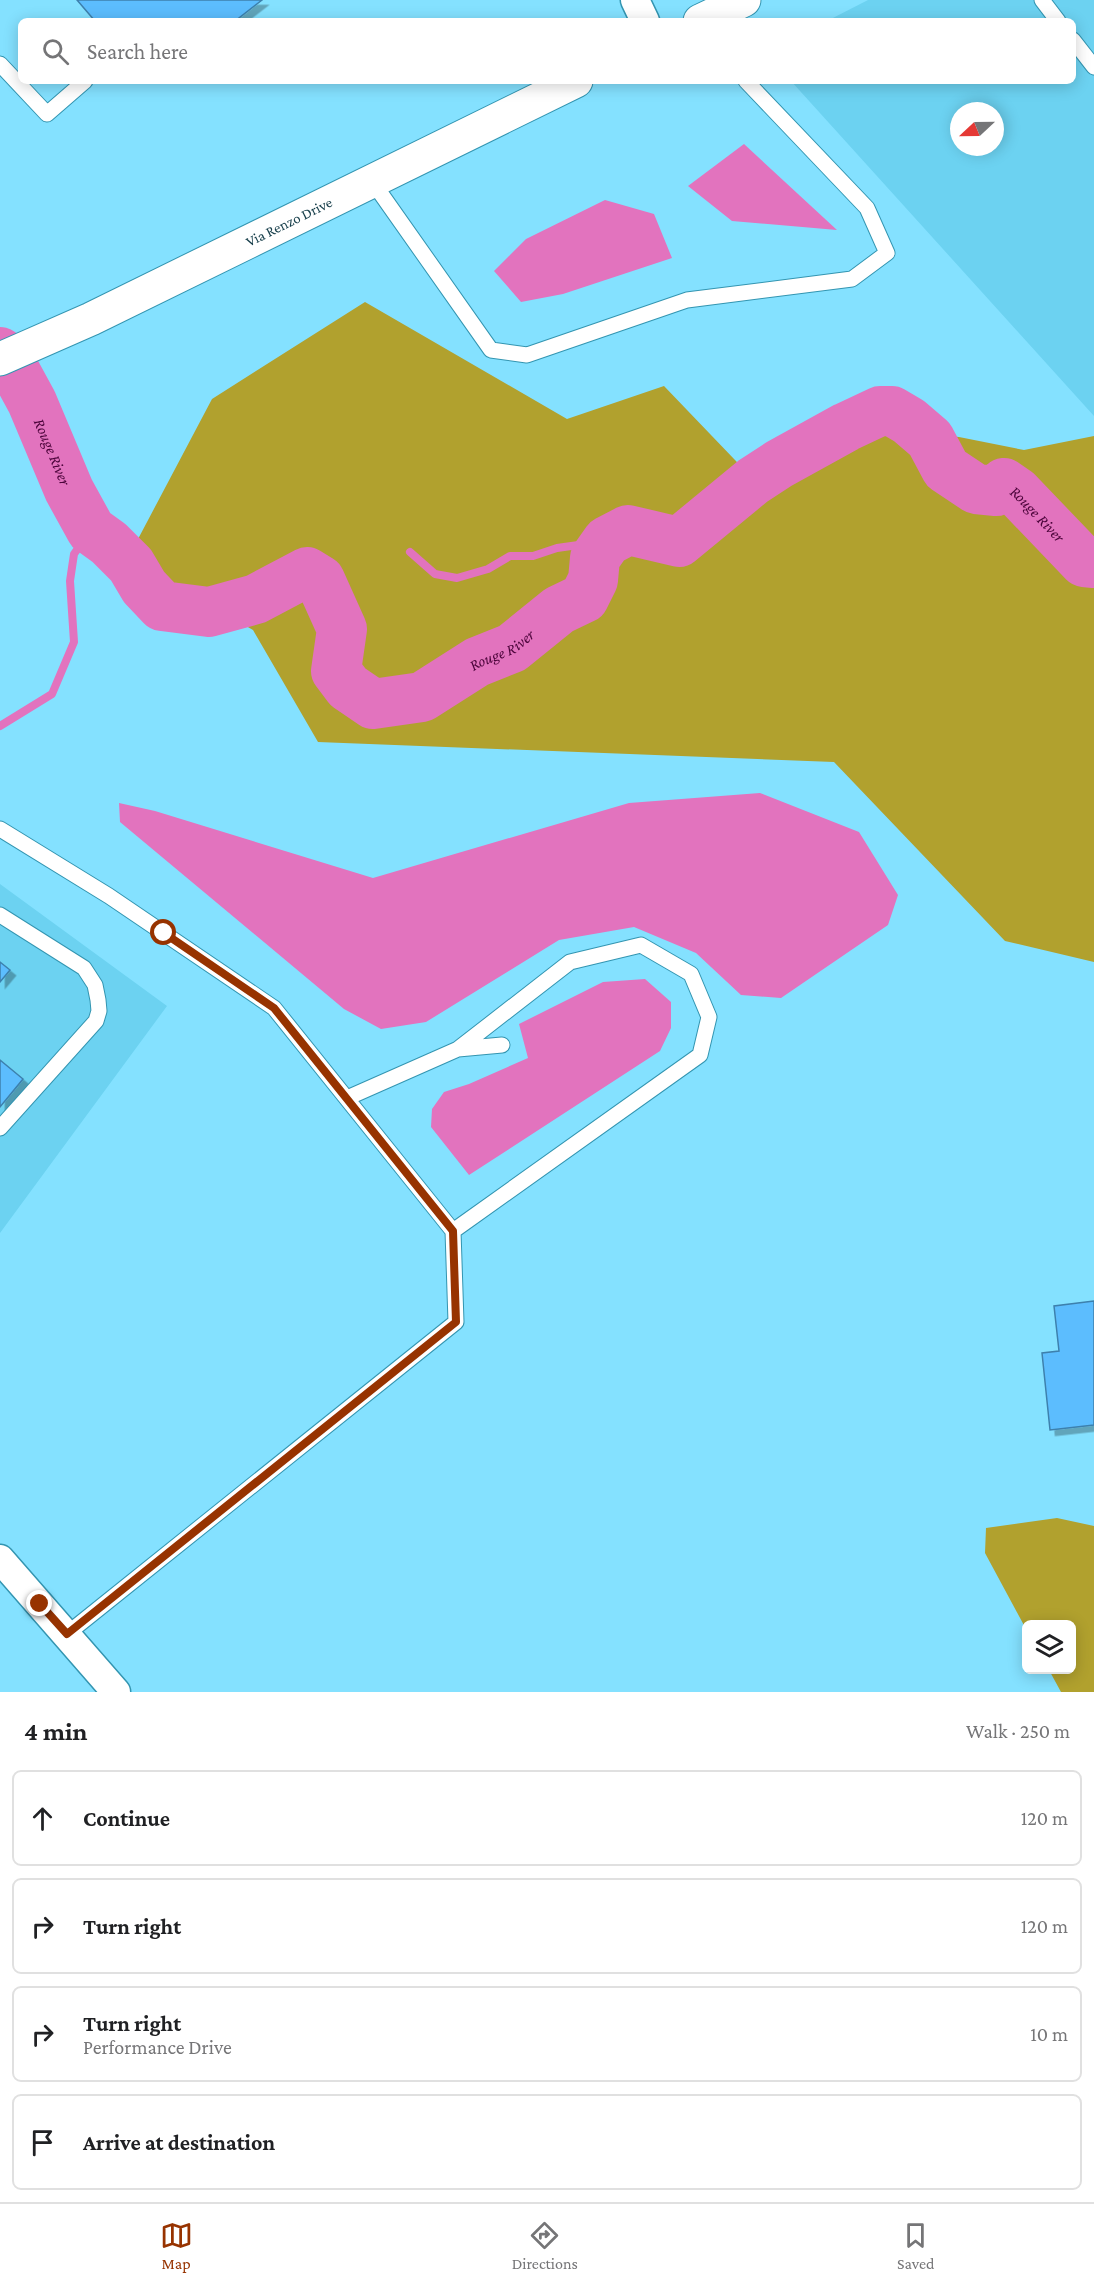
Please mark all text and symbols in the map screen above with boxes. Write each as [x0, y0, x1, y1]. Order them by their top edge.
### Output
search box [18, 18, 1076, 84]
icon: search [39, 35, 72, 68]
text: Search here [87, 39, 188, 64]
north arrow [950, 102, 1004, 156]
street label: Via Renzo Drive [243, 194, 335, 250]
water label: Rouge River [31, 416, 74, 488]
water label: Rouge River [1007, 482, 1068, 546]
water label: Rouge River [466, 626, 538, 674]
route start [150, 919, 176, 945]
route end [26, 1590, 52, 1616]
map controls [1022, 1620, 1076, 1674]
button: layers [1022, 1620, 1076, 1674]
text: 4 min [24, 1717, 88, 1746]
text: Walk · 250 m [966, 1720, 1070, 1742]
icon: ahead [26, 1802, 59, 1835]
text: Continue [83, 1806, 170, 1831]
text: 120 m [1021, 1807, 1068, 1829]
icon: right [26, 1910, 59, 1943]
text: Turn right [83, 1914, 181, 1939]
text: 120 m [1021, 1915, 1068, 1937]
text: Turn right [83, 2011, 181, 2036]
icon: right [26, 2018, 59, 2051]
text: 10 m [1030, 2023, 1068, 2045]
text: Performance Drive [83, 2036, 232, 2058]
icon: arrive [26, 2126, 59, 2159]
text: Arrive at destination [83, 2130, 275, 2155]
tab: Map [160, 2219, 193, 2272]
tab: Directions [512, 2219, 578, 2272]
tab: Saved [897, 2219, 934, 2272]

